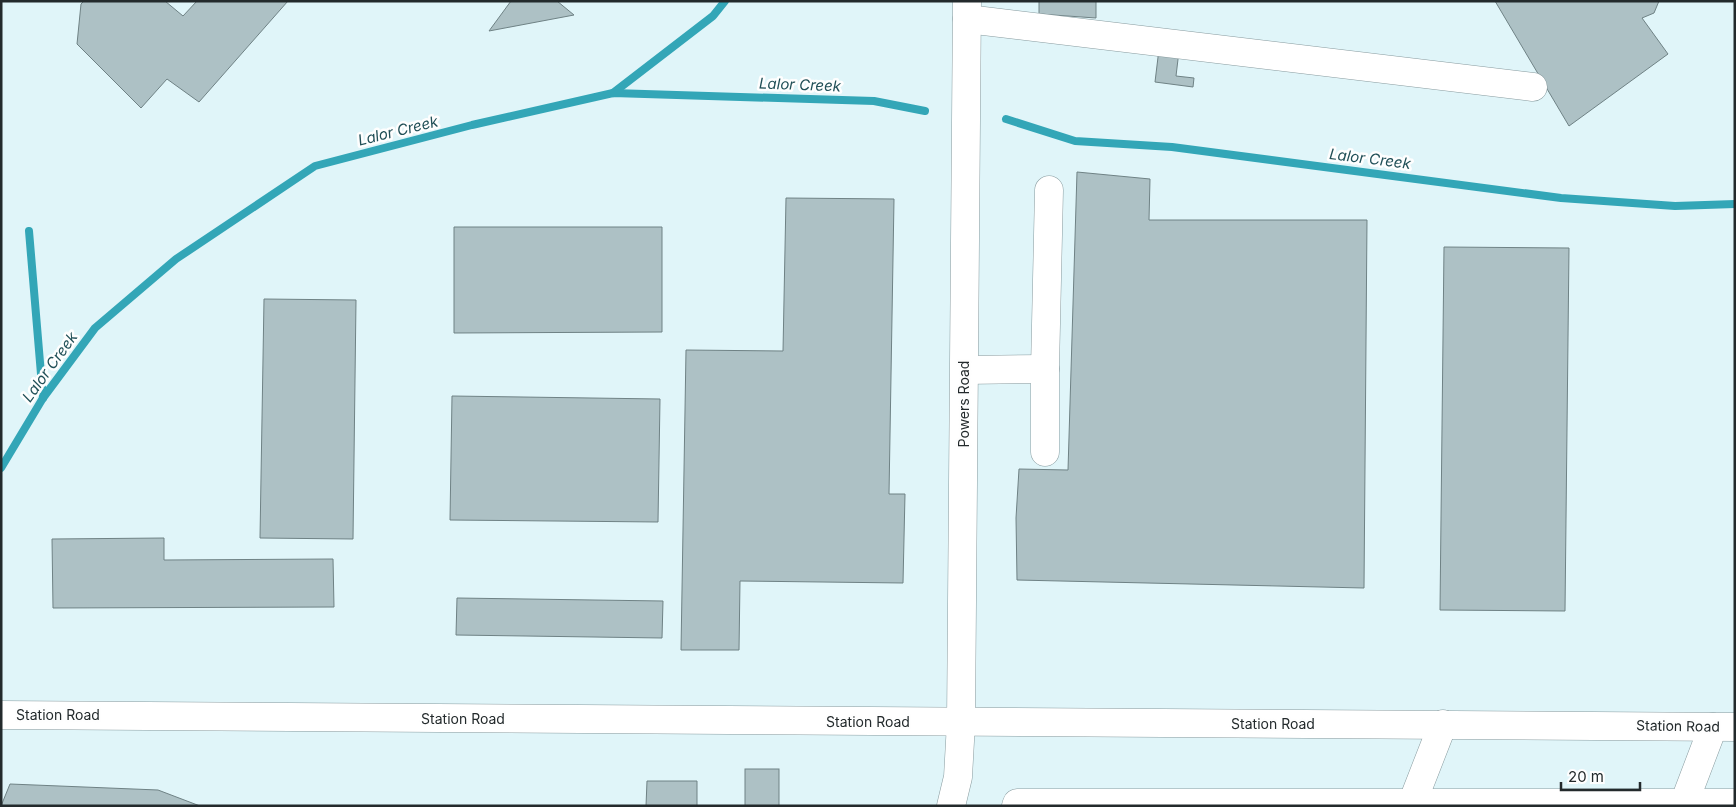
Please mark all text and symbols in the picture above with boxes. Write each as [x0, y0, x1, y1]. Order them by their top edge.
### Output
water label: Lalor Creek [759, 74, 842, 95]
water label: Lalor Creek [356, 111, 441, 150]
water label: Lalor Creek [1328, 144, 1413, 173]
water label: Lalor Creek [18, 327, 82, 405]
street label: Powers Road [955, 361, 972, 447]
street label: Station Road [16, 706, 100, 723]
street label: Station Road [421, 710, 505, 727]
street label: Station Road [826, 713, 910, 730]
street label: Station Road [1231, 715, 1315, 732]
street label: Station Road [1636, 716, 1720, 735]
scale bar [1561, 760, 1640, 792]
text: 20 m [1568, 767, 1604, 786]

